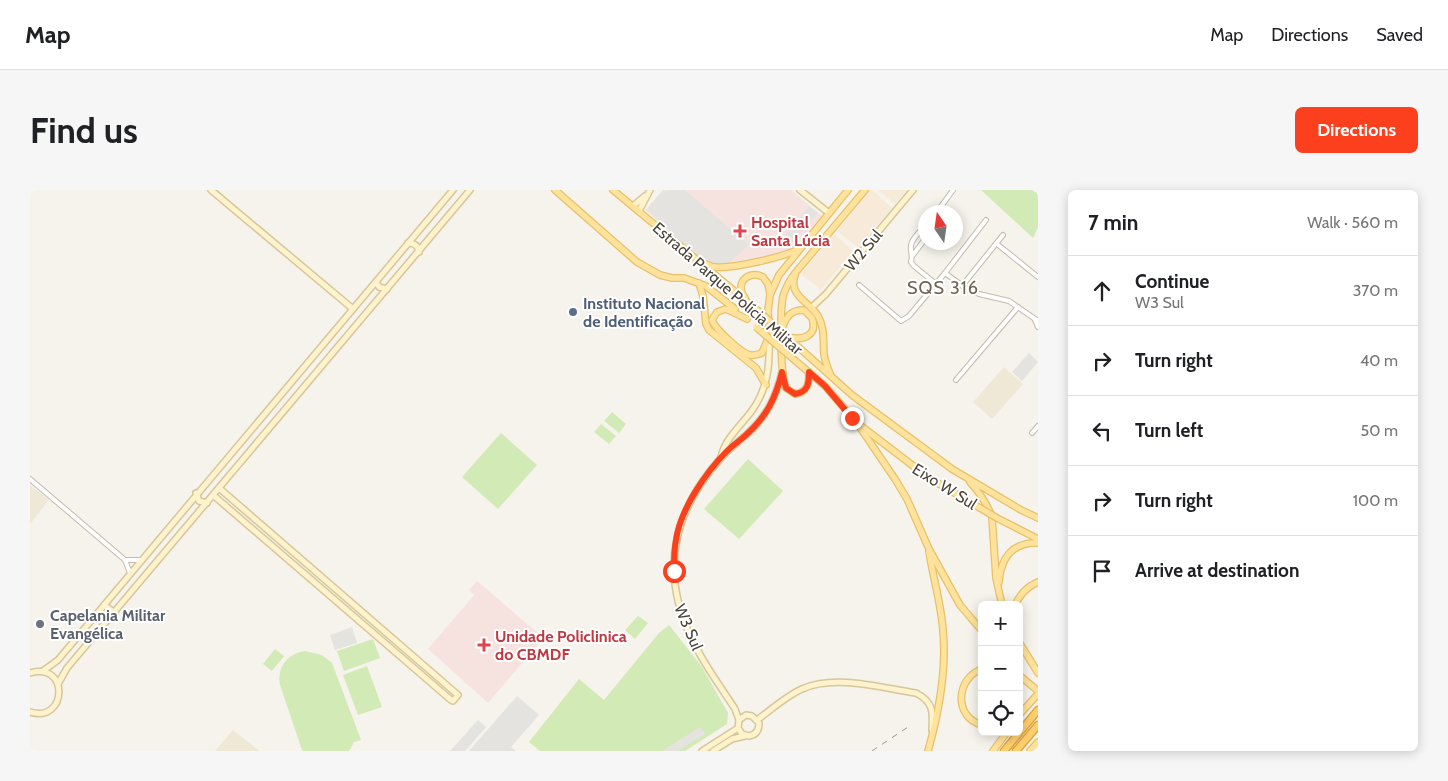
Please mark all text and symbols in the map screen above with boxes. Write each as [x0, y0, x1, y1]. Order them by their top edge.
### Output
text: Map [25, 20, 71, 49]
text: Map [1210, 24, 1243, 46]
text: Directions [1271, 24, 1348, 46]
text: Saved [1376, 24, 1423, 46]
button: Directions [1295, 107, 1418, 153]
text: Find us [30, 109, 138, 152]
north arrow [918, 205, 963, 250]
text: 7 min [1088, 210, 1138, 235]
place label: Hospital Santa Lúcia [751, 213, 830, 250]
text: Walk · 560 m [1307, 213, 1398, 232]
street label: Estrada Parque Polícia Militar [649, 218, 807, 359]
marker: Hospital Santa Lúcia [733, 224, 747, 238]
street label: W2 Sul [841, 225, 886, 275]
text: Continue [1135, 270, 1209, 293]
district label: SQS 316 [907, 277, 979, 299]
icon: ahead [1088, 277, 1116, 305]
text: 370 m [1353, 281, 1398, 300]
text: W3 Sul [1135, 293, 1184, 312]
place label: Instituto Nacional de Identificação [583, 294, 705, 331]
marker: Instituto Nacional de Identificação [567, 306, 579, 318]
icon: right [1088, 347, 1116, 375]
text: Turn right [1135, 349, 1213, 372]
text: 40 m [1360, 351, 1398, 370]
route end [841, 407, 864, 430]
icon: left [1088, 417, 1116, 445]
text: Turn left [1135, 419, 1203, 442]
text: 50 m [1361, 421, 1398, 440]
street label: Eixo W Sul [909, 459, 981, 514]
icon: right [1088, 487, 1116, 515]
text: Turn right [1135, 489, 1213, 512]
text: 100 m [1353, 491, 1398, 510]
icon: arrive [1088, 557, 1116, 585]
text: Arrive at destination [1135, 559, 1299, 582]
route start [663, 560, 686, 583]
street label: W3 Sul [670, 601, 707, 654]
map controls [978, 601, 1023, 736]
button: + [978, 601, 1023, 646]
place label: Capelania Militar Evangélica [50, 606, 166, 643]
marker: Capelania Militar Evangélica [34, 618, 46, 630]
place label: Unidade Policlinica do CBMDF [495, 627, 627, 664]
marker: Unidade Policlinica do CBMDF [477, 638, 491, 652]
button: − [978, 646, 1023, 691]
button: locate [978, 691, 1023, 736]

